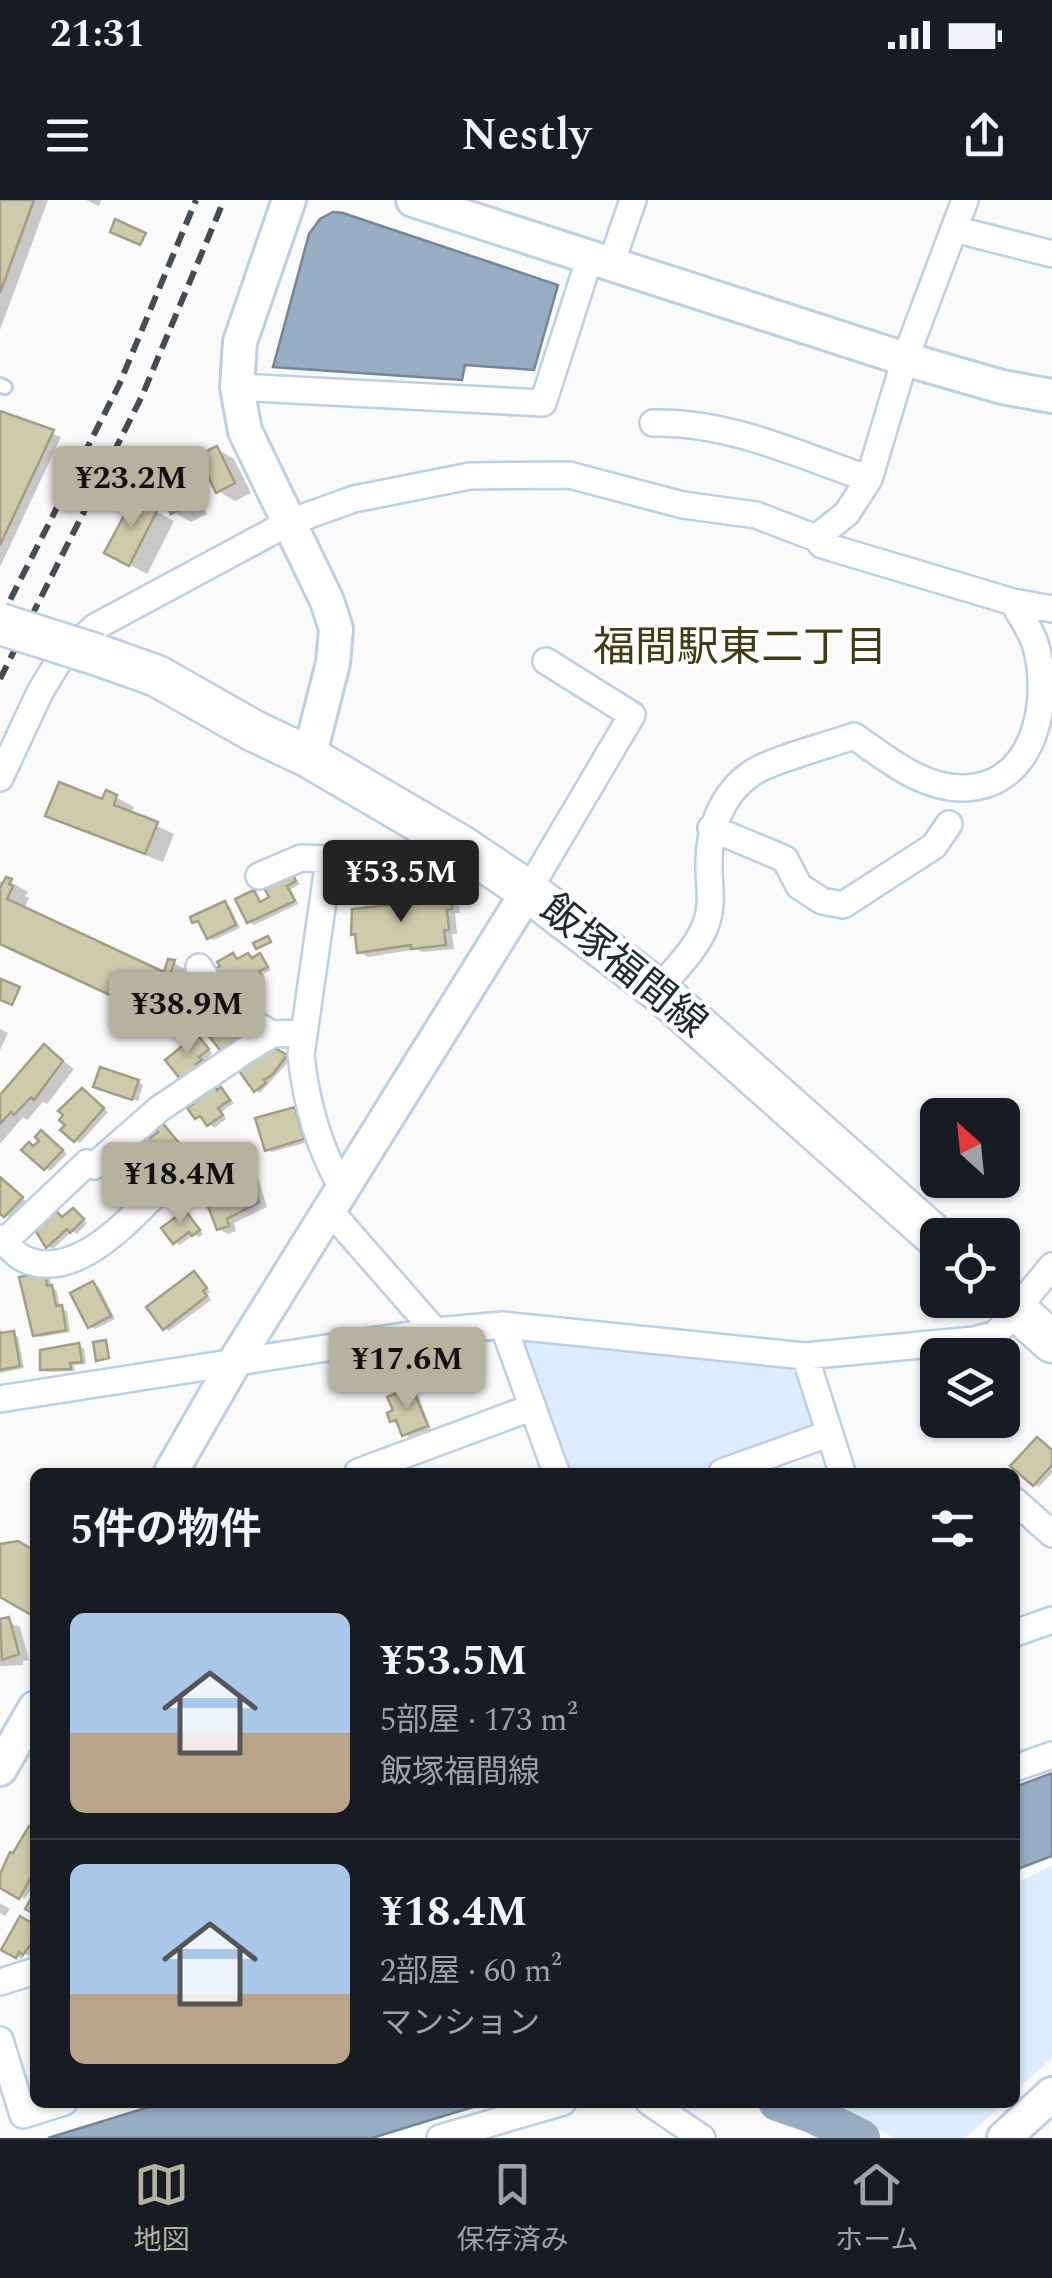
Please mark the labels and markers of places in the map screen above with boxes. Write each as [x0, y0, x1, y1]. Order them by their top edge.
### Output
pin: ¥23.2M [50, 446, 212, 531]
pin: ¥53.5M [320, 840, 482, 925]
pin: ¥38.9M [106, 972, 268, 1057]
pin: ¥18.4M [99, 1142, 261, 1227]
pin: ¥17.6M [326, 1327, 488, 1412]

